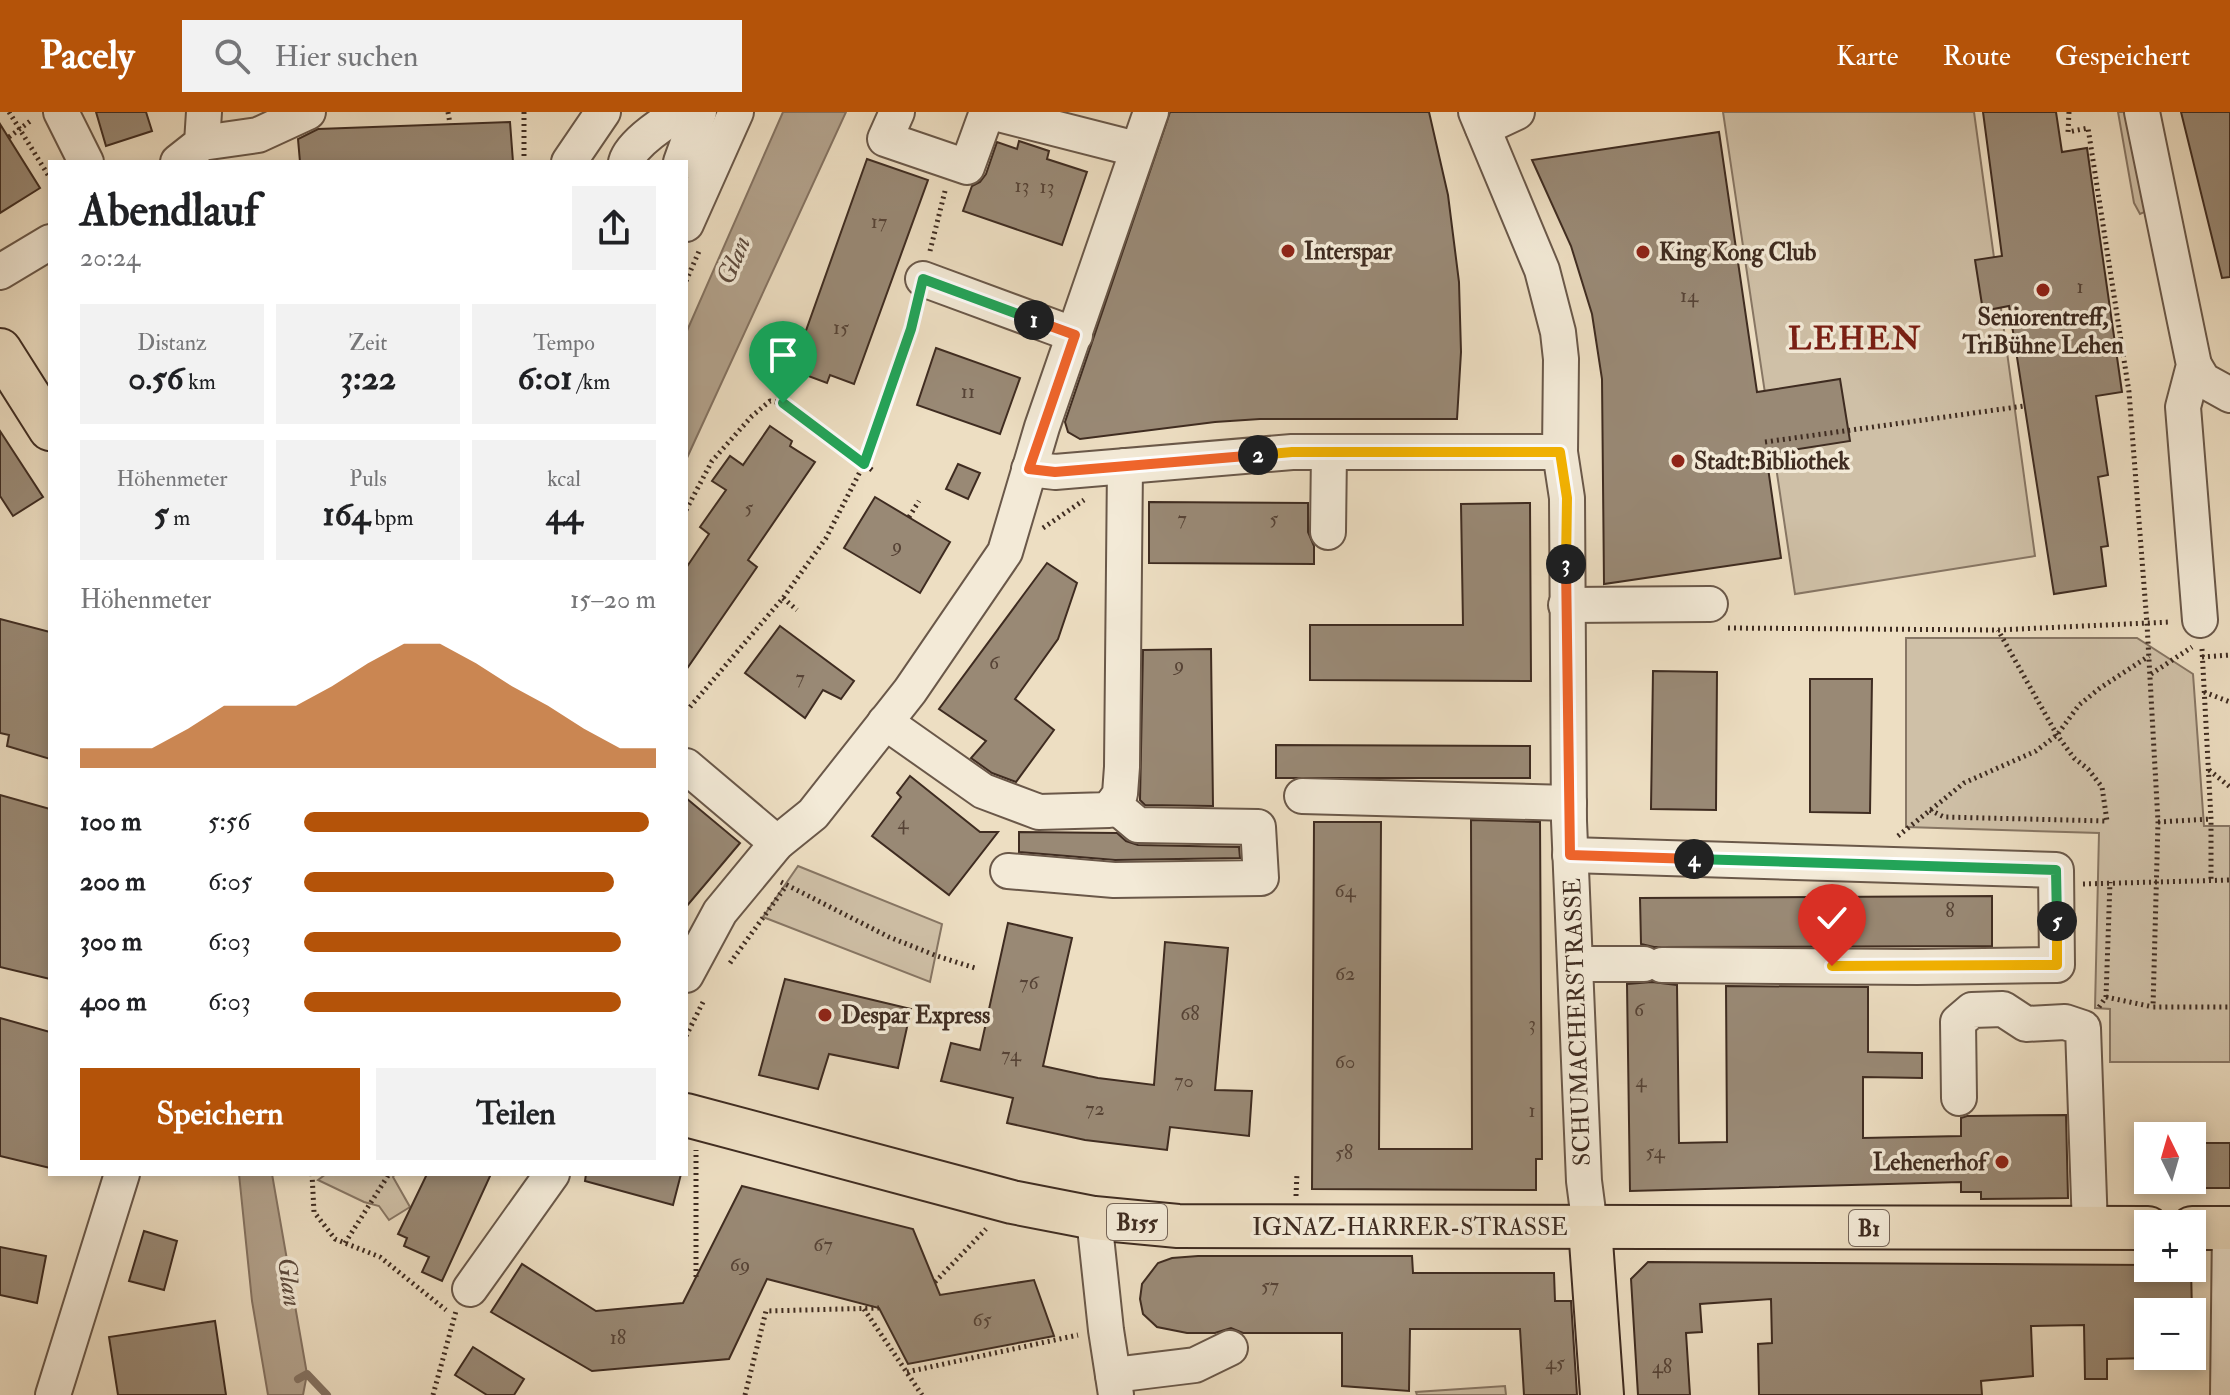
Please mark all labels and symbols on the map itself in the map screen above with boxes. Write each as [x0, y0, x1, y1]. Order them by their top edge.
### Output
house number: 13 [1015, 173, 1029, 198]
house number: 13 [1040, 174, 1054, 199]
house number: 17 [871, 209, 887, 234]
water label: Glan [710, 231, 758, 289]
place label: Interspar [1304, 236, 1393, 267]
place label: King Kong Club [1659, 237, 1817, 268]
marker: Interspar [1279, 242, 1297, 260]
marker: King Kong Club [1634, 243, 1652, 261]
house number: 1 [2076, 274, 2084, 299]
marker: Seniorentreff, TriBühne Lehen [2034, 281, 2052, 299]
house number: 14 [1680, 283, 1699, 308]
pin: 1 [1014, 300, 1054, 340]
place label: Seniorentreff, TriBühne Lehen [1961, 302, 2124, 361]
house number: 15 [833, 315, 849, 340]
district label: LEHEN [1788, 319, 1922, 359]
pin [749, 321, 817, 403]
house number: 11 [961, 379, 975, 404]
pin: 2 [1238, 435, 1278, 475]
place label: Stadt:Bibliothek [1694, 446, 1850, 477]
marker: Stadt:Bibliothek [1669, 452, 1687, 470]
house number: 5 [745, 495, 754, 520]
house number: 7 [1177, 506, 1187, 531]
house number: 5 [1270, 506, 1279, 531]
house number: 9 [890, 533, 902, 558]
pin: 3 [1546, 544, 1586, 584]
house number: 6 [989, 650, 1000, 675]
house number: 9 [1172, 652, 1184, 677]
house number: 7 [795, 665, 805, 690]
house number: 4 [898, 810, 910, 835]
pin: 4 [1674, 839, 1714, 879]
street label: SCHUMACHERSTRASSE [1557, 877, 1598, 1166]
house number: 64 [1335, 878, 1357, 903]
pin [1798, 884, 1866, 966]
house number: 8 [1945, 898, 1955, 923]
pin: 5 [2037, 901, 2077, 941]
house number: 62 [1335, 961, 1355, 986]
house number: 76 [1019, 970, 1040, 995]
house number: 6 [1634, 997, 1645, 1022]
place label: Despar Express [841, 1000, 990, 1031]
house number: 68 [1180, 1001, 1200, 1026]
marker: Despar Express [816, 1006, 834, 1024]
house number: 3 [1528, 1011, 1536, 1036]
house number: 74 [1001, 1042, 1022, 1067]
house number: 60 [1335, 1049, 1355, 1074]
house number: 70 [1174, 1068, 1194, 1093]
house number: 4 [1636, 1068, 1648, 1093]
house number: 72 [1085, 1096, 1105, 1121]
house number: 1 [1528, 1098, 1536, 1123]
north arrow [2134, 1122, 2206, 1194]
house number: 54 [1645, 1139, 1666, 1164]
house number: 58 [1335, 1140, 1353, 1165]
place label: Lehenerhof [1873, 1147, 1990, 1178]
marker: Lehenerhof [1993, 1153, 2011, 1171]
road number: B155 [1107, 1204, 1167, 1240]
road number: B1 [1849, 1210, 1889, 1246]
street label: IGNAZ-HARRER-STRASSE [1252, 1212, 1568, 1243]
house number: 67 [813, 1232, 833, 1257]
house number: 69 [730, 1252, 750, 1277]
water label: Glan [270, 1255, 308, 1309]
house number: 57 [1261, 1273, 1279, 1298]
house number: 65 [973, 1307, 992, 1332]
house number: 18 [610, 1325, 626, 1350]
house number: 45 [1545, 1350, 1565, 1375]
house number: 48 [1652, 1354, 1672, 1379]

